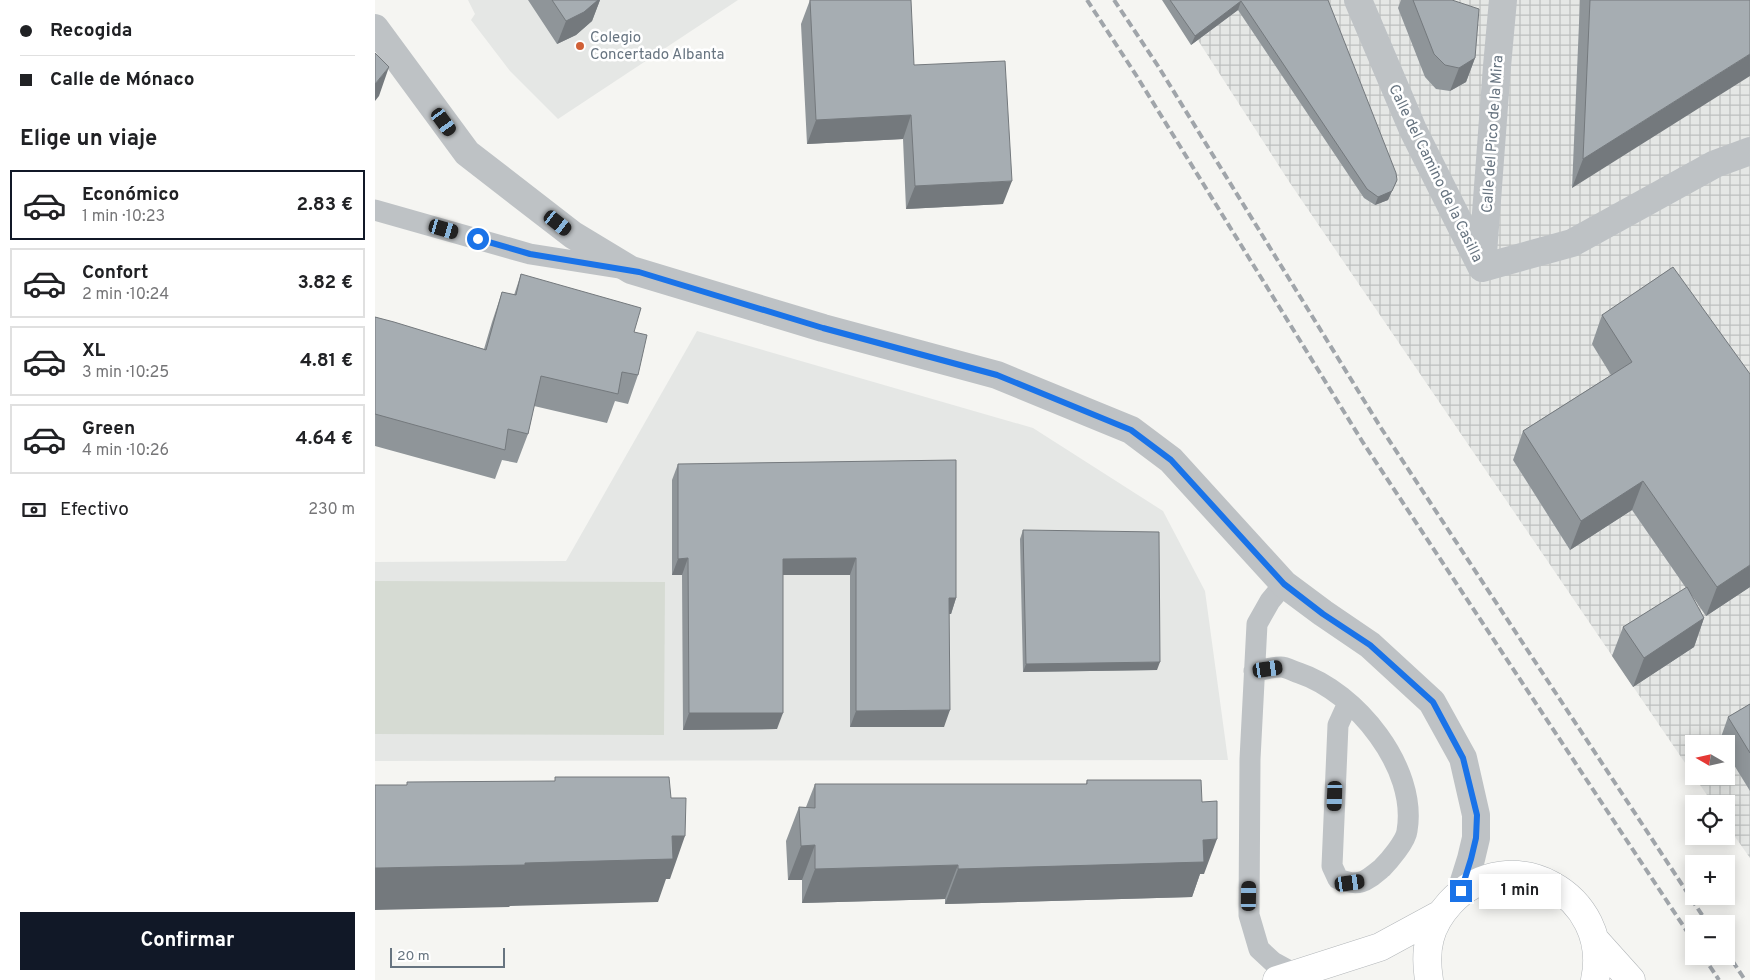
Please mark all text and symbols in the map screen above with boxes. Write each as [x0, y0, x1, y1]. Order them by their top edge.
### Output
text: Recogida [50, 19, 132, 43]
place label: Colegio Concertado Albanta [590, 29, 724, 65]
marker: Colegio Concertado Albanta [574, 40, 586, 52]
street label: Calle del Pico de la Mira [1478, 54, 1508, 214]
text: Calle de Mónaco [50, 68, 195, 92]
street label: Calle del Camino de la Casilla [1383, 82, 1486, 266]
car [429, 105, 458, 139]
text: Elige un viaje [20, 126, 157, 153]
icon: car [22, 183, 67, 228]
text: Económico [82, 183, 179, 207]
text: 2.83 € [297, 193, 353, 217]
text: 1 min · 10:23 [82, 207, 165, 227]
car [541, 208, 574, 238]
car [427, 218, 460, 240]
route start [467, 228, 489, 250]
icon: car [22, 261, 67, 306]
text: Confort [82, 261, 148, 285]
text: 3.82 € [297, 271, 353, 295]
text: 2 min · 10:24 [82, 285, 169, 305]
icon: car [22, 339, 67, 384]
text: XL [82, 339, 105, 363]
text: 4.81 € [300, 349, 353, 373]
text: 3 min · 10:25 [82, 363, 169, 383]
icon: car [22, 417, 67, 462]
text: Green [82, 417, 135, 441]
text: 4.64 € [296, 427, 353, 451]
text: 4 min · 10:26 [82, 441, 169, 461]
icon: cash [20, 496, 48, 524]
text: Efectivo [60, 498, 129, 522]
text: 230 m [308, 500, 355, 520]
car [1252, 659, 1283, 679]
north arrow [1685, 735, 1735, 785]
map controls [1685, 735, 1735, 965]
car [1326, 781, 1343, 811]
button: locate [1685, 795, 1735, 845]
button: + [1685, 855, 1735, 905]
car [1334, 873, 1365, 893]
callout: 1 min [1479, 874, 1561, 908]
route end [1450, 880, 1472, 902]
car [1241, 881, 1256, 911]
text: 1 min [1501, 881, 1539, 901]
button: Confirmar [20, 912, 355, 970]
button: − [1685, 915, 1735, 965]
scale bar [390, 945, 505, 968]
text: 20 m [397, 948, 430, 965]

